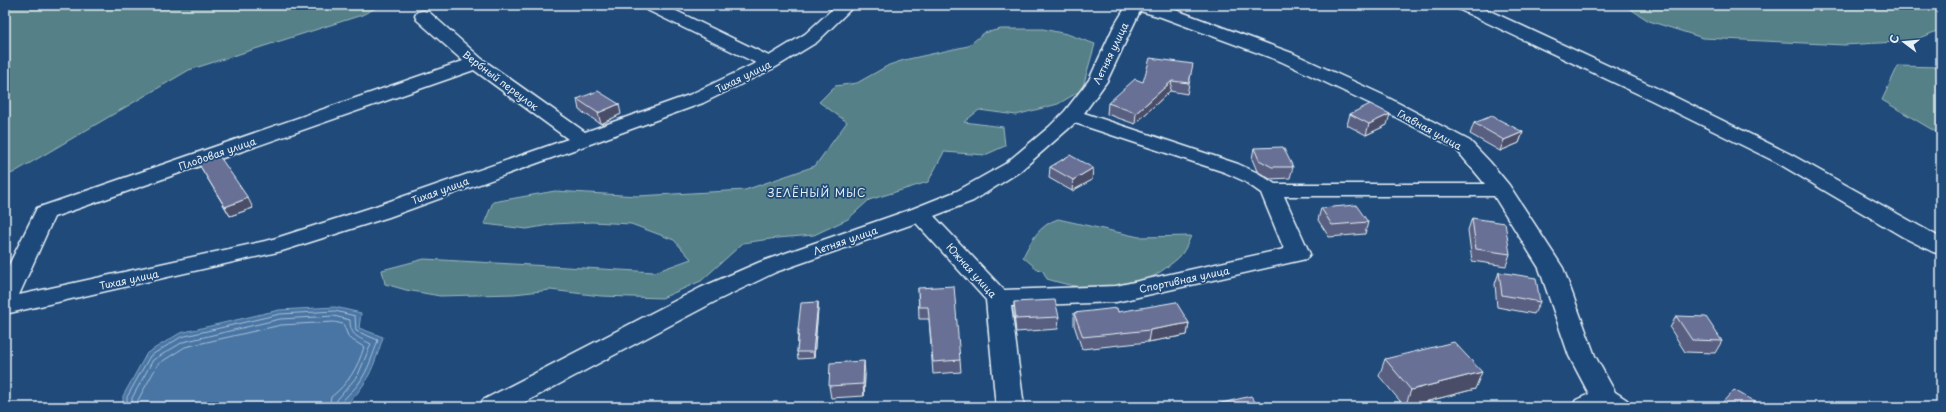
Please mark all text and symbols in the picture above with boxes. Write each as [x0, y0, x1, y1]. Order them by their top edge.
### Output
street label: Летняя улица [1089, 19, 1132, 87]
north arrow [1884, 22, 1924, 62]
text: С [1885, 33, 1903, 45]
street label: Вербный переулок [459, 46, 542, 114]
street label: Тихая улица [713, 56, 774, 96]
street label: Главная улица [1395, 105, 1465, 153]
street label: Плодовая улица [176, 133, 258, 173]
street label: Тихая улица [409, 172, 471, 207]
district label: ЗЕЛЁНЫЙ МЫС [768, 184, 866, 201]
street label: Летняя улица [811, 222, 880, 258]
street label: Южная улица [943, 239, 1001, 301]
street label: Спортивная улица [1138, 262, 1231, 296]
street label: Тихая улица [98, 265, 161, 293]

